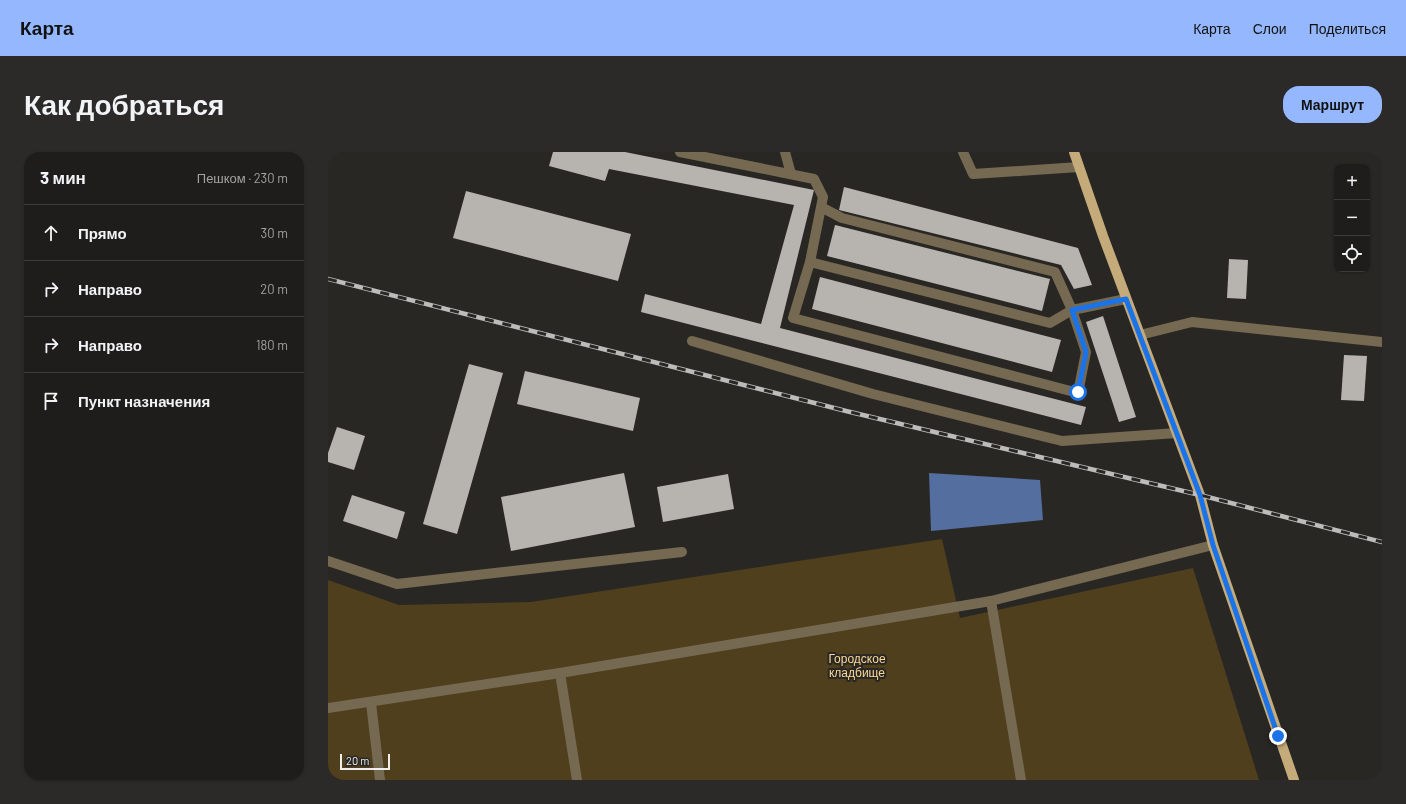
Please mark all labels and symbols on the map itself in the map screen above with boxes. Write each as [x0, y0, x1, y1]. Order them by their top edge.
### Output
route start [1069, 383, 1087, 401]
park label: Городское кладбище [828, 651, 886, 680]
route end [1269, 727, 1287, 745]
scale bar [340, 752, 390, 771]

